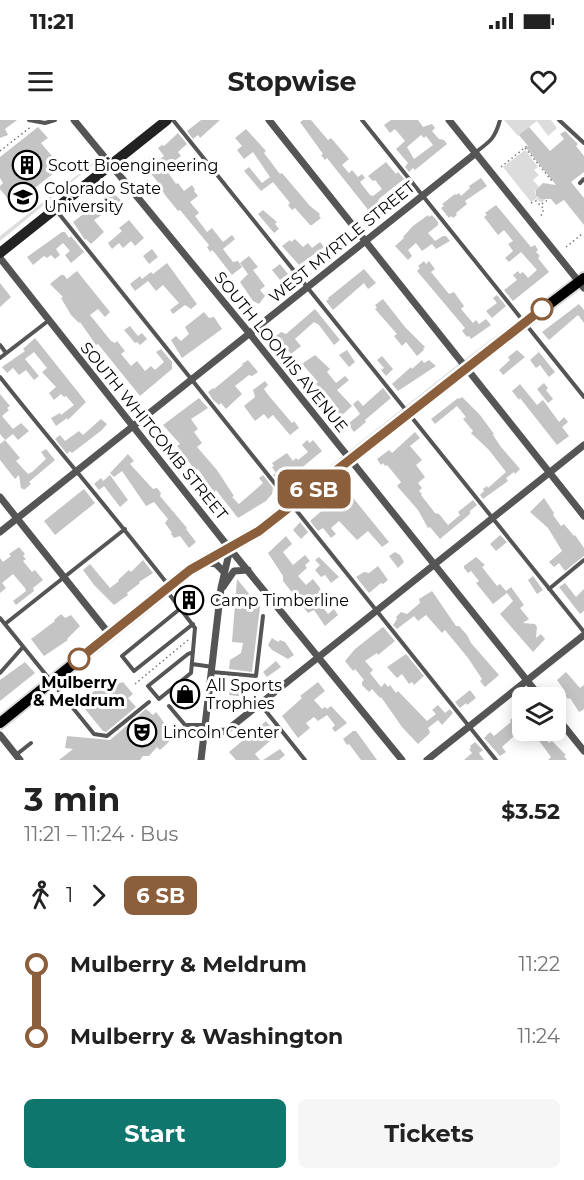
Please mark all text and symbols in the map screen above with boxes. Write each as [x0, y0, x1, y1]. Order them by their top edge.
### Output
text: 11:21 [30, 8, 75, 35]
icon: menu [24, 65, 57, 98]
text: Stopwise [227, 65, 357, 98]
icon: heart [527, 65, 560, 98]
building icon: Scott Bioengineering [11, 149, 43, 181]
place label: Scott Bioengineering [48, 156, 218, 175]
street label: WEST MYRTLE STREET [265, 177, 419, 307]
place label: Colorado State University [44, 179, 161, 216]
school or university icon: Colorado State University [7, 181, 39, 213]
street label: SOUTH LOOMIS AVENUE [210, 268, 352, 436]
unlabelled marker [531, 298, 553, 320]
street label: SOUTH WHITCOMB STREET [76, 338, 232, 524]
line badge: 6 SB [272, 470, 356, 508]
text: 6 SB [290, 477, 338, 502]
building icon: Camp Timberline [173, 584, 205, 616]
place label: Camp Timberline [210, 591, 349, 610]
marker: Mulberry & Meldrum [68, 648, 90, 670]
place label: Mulberry & Meldrum [33, 673, 125, 710]
place label: All Sports Trophies [206, 676, 282, 713]
shop icon: All Sports Trophies [169, 678, 201, 710]
map controls [512, 687, 566, 741]
button: layers [512, 687, 566, 741]
theatre icon: Lincoln Center [126, 716, 158, 748]
place label: Lincoln Center [163, 723, 280, 742]
text: 3 min [24, 779, 120, 819]
text: $3.52 [501, 798, 560, 825]
text: 11:21 – 11:24 · Bus [24, 822, 178, 846]
icon: walk [24, 879, 57, 912]
icon: forward [82, 879, 115, 912]
text: 1 [66, 883, 73, 907]
text: 6 SB [136, 883, 185, 908]
text: Mulberry & Meldrum [70, 951, 307, 978]
text: 11:22 [519, 952, 560, 976]
text: Mulberry & Washington [70, 1023, 343, 1050]
text: 11:24 [517, 1024, 560, 1048]
button: Start [24, 1099, 286, 1168]
button: Tickets [298, 1099, 560, 1168]

